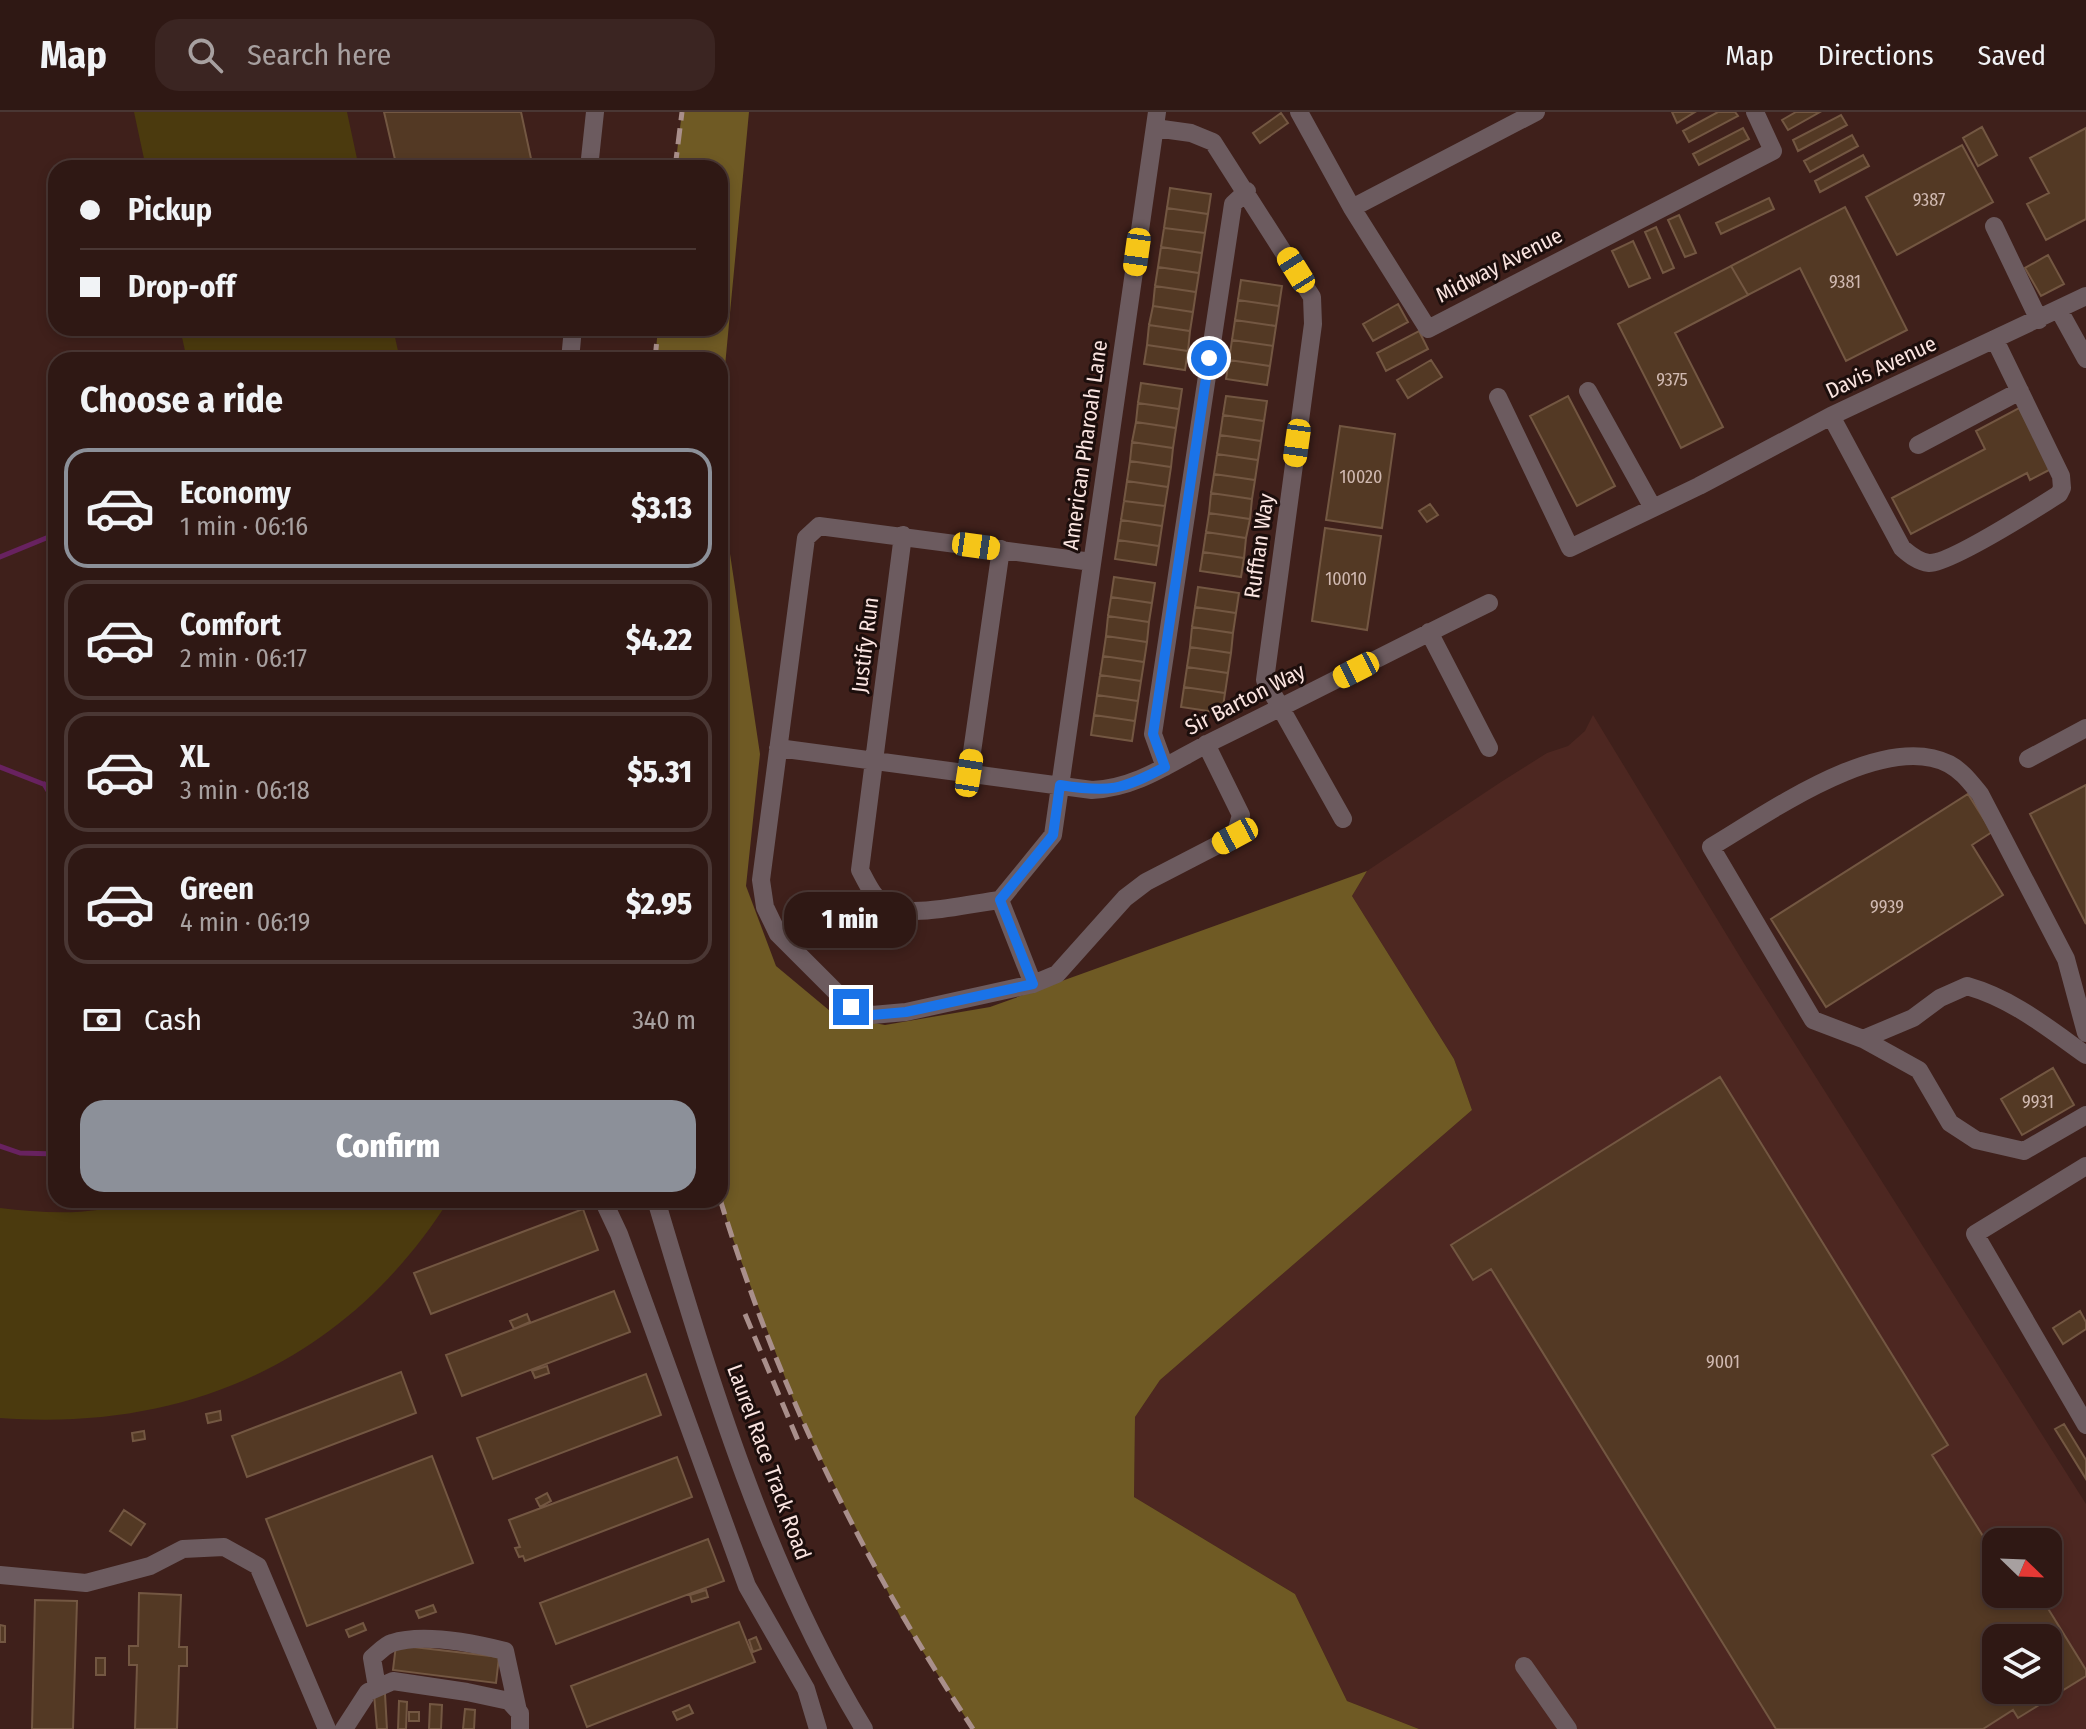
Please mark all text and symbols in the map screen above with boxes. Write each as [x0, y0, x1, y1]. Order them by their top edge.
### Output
search box [155, 19, 715, 91]
text: Map [40, 32, 107, 78]
icon: search [183, 33, 227, 77]
text: Search here [247, 37, 391, 73]
text: Map [1725, 39, 1774, 72]
text: Directions [1818, 39, 1934, 72]
text: Saved [1978, 39, 2046, 72]
house number: 9387 [1913, 189, 1945, 211]
text: Pickup [128, 192, 212, 228]
street label: Midway Avenue [1431, 221, 1567, 309]
car [1122, 227, 1152, 277]
car [1273, 243, 1319, 297]
text: Drop-off [128, 269, 235, 305]
house number: 9381 [1829, 271, 1861, 293]
street label: Davis Avenue [1821, 330, 1941, 404]
street label: American Pharoah Lane [1057, 338, 1113, 552]
route start [1191, 340, 1227, 376]
house number: 9375 [1656, 369, 1688, 391]
text: Choose a ride [80, 378, 283, 422]
car [1282, 418, 1312, 468]
house number: 10020 [1340, 466, 1382, 488]
icon: car [84, 472, 156, 544]
text: Economy [180, 475, 291, 511]
text: $3.13 [631, 490, 692, 526]
street label: Ruffian Way [1238, 492, 1280, 600]
text: 1 min · 06:16 [180, 511, 308, 542]
car [951, 531, 1001, 561]
house number: 10010 [1325, 568, 1367, 590]
street label: Justify Run [846, 595, 884, 695]
icon: car [84, 604, 156, 676]
text: Comfort [180, 607, 281, 643]
text: $4.22 [626, 622, 692, 658]
text: 2 min · 06:17 [180, 643, 307, 674]
car [1329, 648, 1383, 692]
street label: Sir Barton Way [1180, 657, 1310, 741]
icon: car [84, 736, 156, 808]
text: XL [180, 739, 210, 775]
car [953, 747, 985, 799]
text: $5.31 [628, 754, 692, 790]
text: 3 min · 06:18 [180, 775, 310, 806]
car [1208, 814, 1262, 858]
icon: car [84, 868, 156, 940]
text: Green [180, 871, 254, 907]
text: $2.95 [626, 886, 692, 922]
callout: 1 min [785, 891, 917, 947]
house number: 9939 [1870, 896, 1904, 918]
text: 1 min [822, 904, 878, 935]
text: 4 min · 06:19 [180, 907, 310, 938]
route end [833, 989, 869, 1025]
icon: cash [80, 998, 124, 1042]
text: Cash [144, 1002, 202, 1038]
text: 340 m [632, 1005, 696, 1036]
house number: 9931 [2022, 1091, 2054, 1113]
button: Confirm [80, 1100, 696, 1192]
house number: 9001 [1706, 1351, 1740, 1373]
street label: Laurel Race Track Road [721, 1361, 817, 1563]
north arrow [1982, 1528, 2062, 1608]
map controls [1982, 1528, 2062, 1704]
button: layers [1982, 1624, 2062, 1704]

